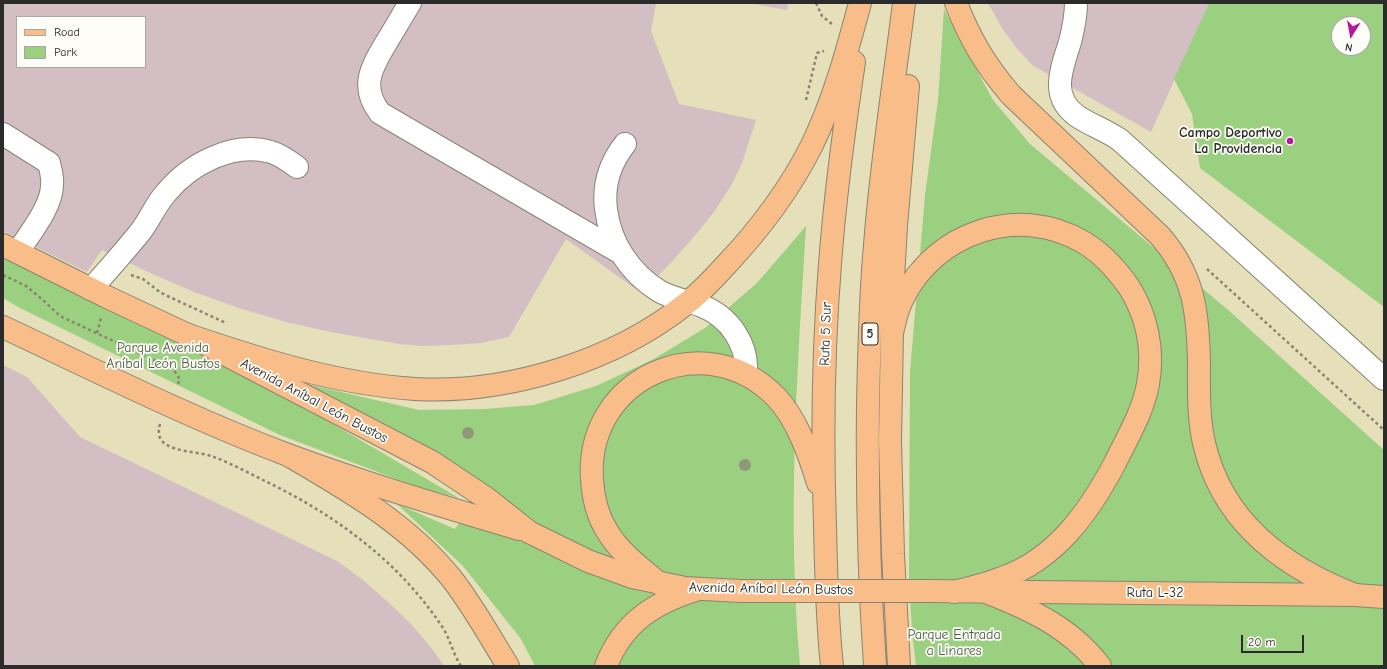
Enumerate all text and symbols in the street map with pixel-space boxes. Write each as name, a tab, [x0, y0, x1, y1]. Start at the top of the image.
legend	[16, 16, 146, 68]
north arrow	[1331, 16, 1371, 56]
text: Road	[54, 25, 80, 39]
text: N	[1344, 40, 1354, 54]
text: Park	[54, 45, 77, 59]
place label: Campo Deportivo La Providencia	[1179, 125, 1282, 158]
marker: Campo Deportivo La Providencia	[1285, 136, 1295, 146]
street label: Ruta 5 Sur	[816, 302, 836, 366]
road number: 5	[862, 323, 878, 345]
park label: Parque Avenida Aníbal León Bustos	[106, 340, 220, 372]
street label: Avenida Aníbal León Bustos	[237, 355, 391, 447]
street label: Avenida Aníbal León Bustos	[689, 579, 853, 599]
street label: Ruta L-32	[1127, 585, 1183, 601]
park label: Parque Entrada a Linares	[907, 627, 1001, 660]
scale bar	[1243, 627, 1306, 653]
text: 20 m	[1248, 635, 1276, 649]

